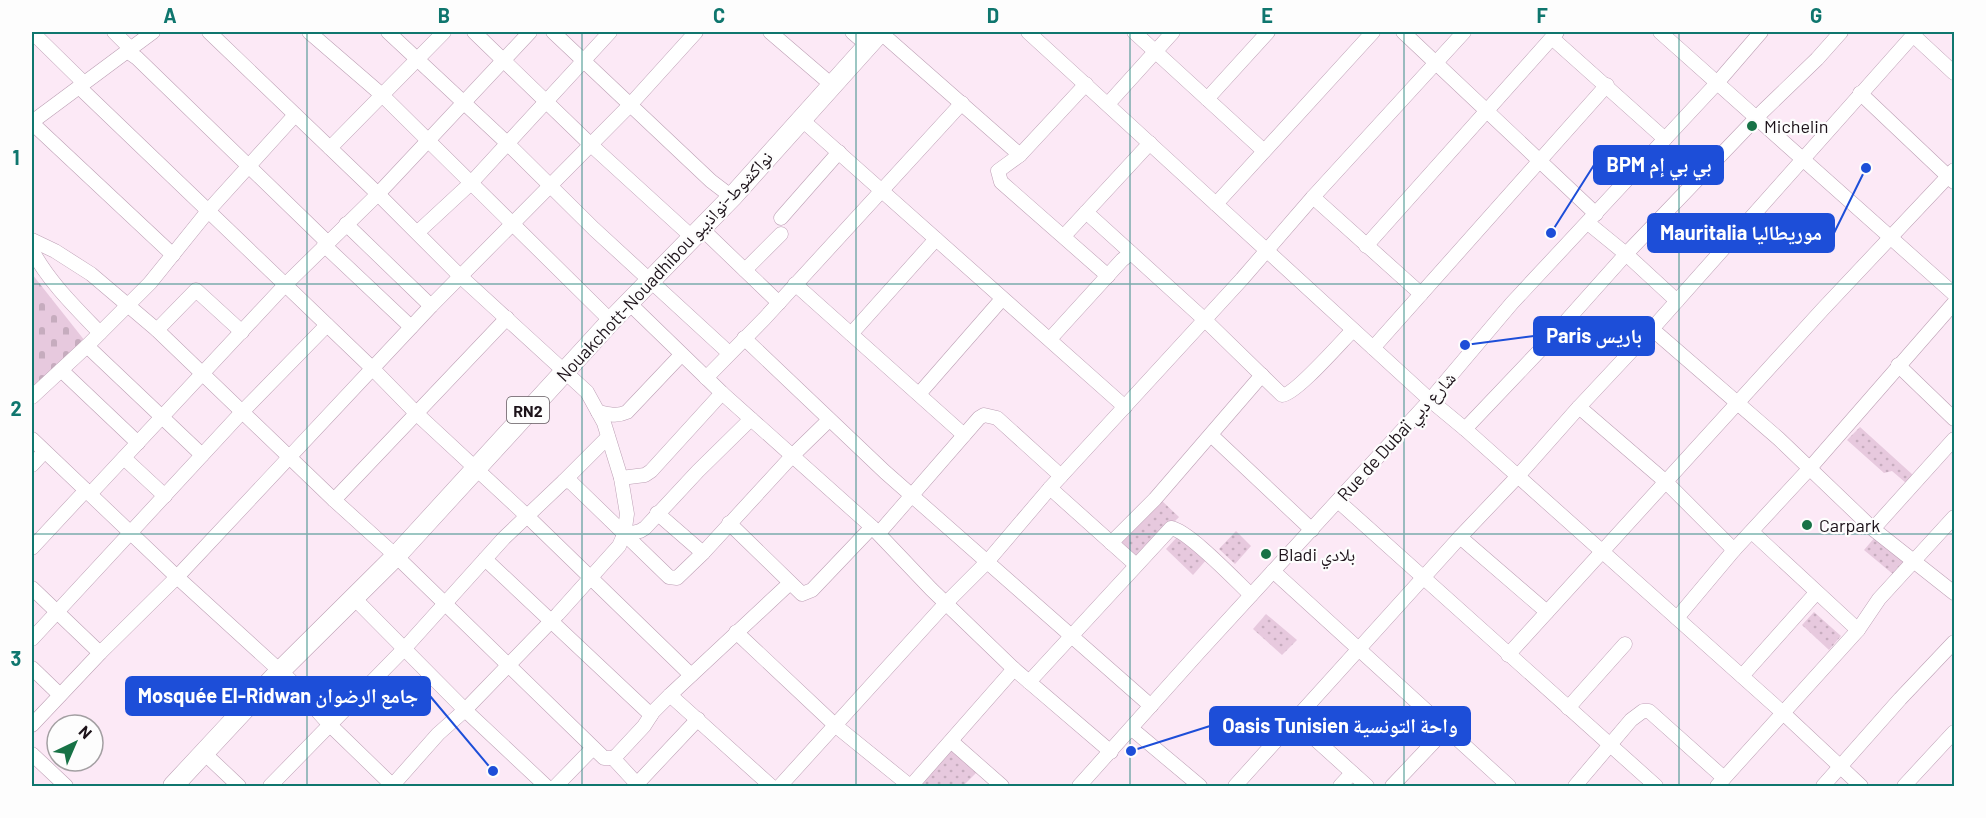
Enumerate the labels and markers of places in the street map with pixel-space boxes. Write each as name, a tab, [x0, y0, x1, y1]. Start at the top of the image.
place label: Michelin	[1764, 115, 1828, 137]
marker: Michelin	[1745, 119, 1759, 133]
callout: BPM بي بي إم	[1594, 146, 1723, 184]
callout: Mauritalia موريطاليا	[1648, 214, 1834, 252]
callout: Paris باريس	[1534, 317, 1654, 355]
place label: Carpark	[1819, 514, 1880, 536]
marker: Carpark	[1800, 518, 1814, 532]
place label: Bladi بلادي	[1278, 543, 1355, 570]
marker: Bladi بلادي	[1259, 547, 1273, 561]
callout: Mosquée El-Ridwan جامع الرضوان	[126, 677, 430, 715]
callout: Oasis Tunisien واحة التونسية	[1210, 707, 1470, 745]

